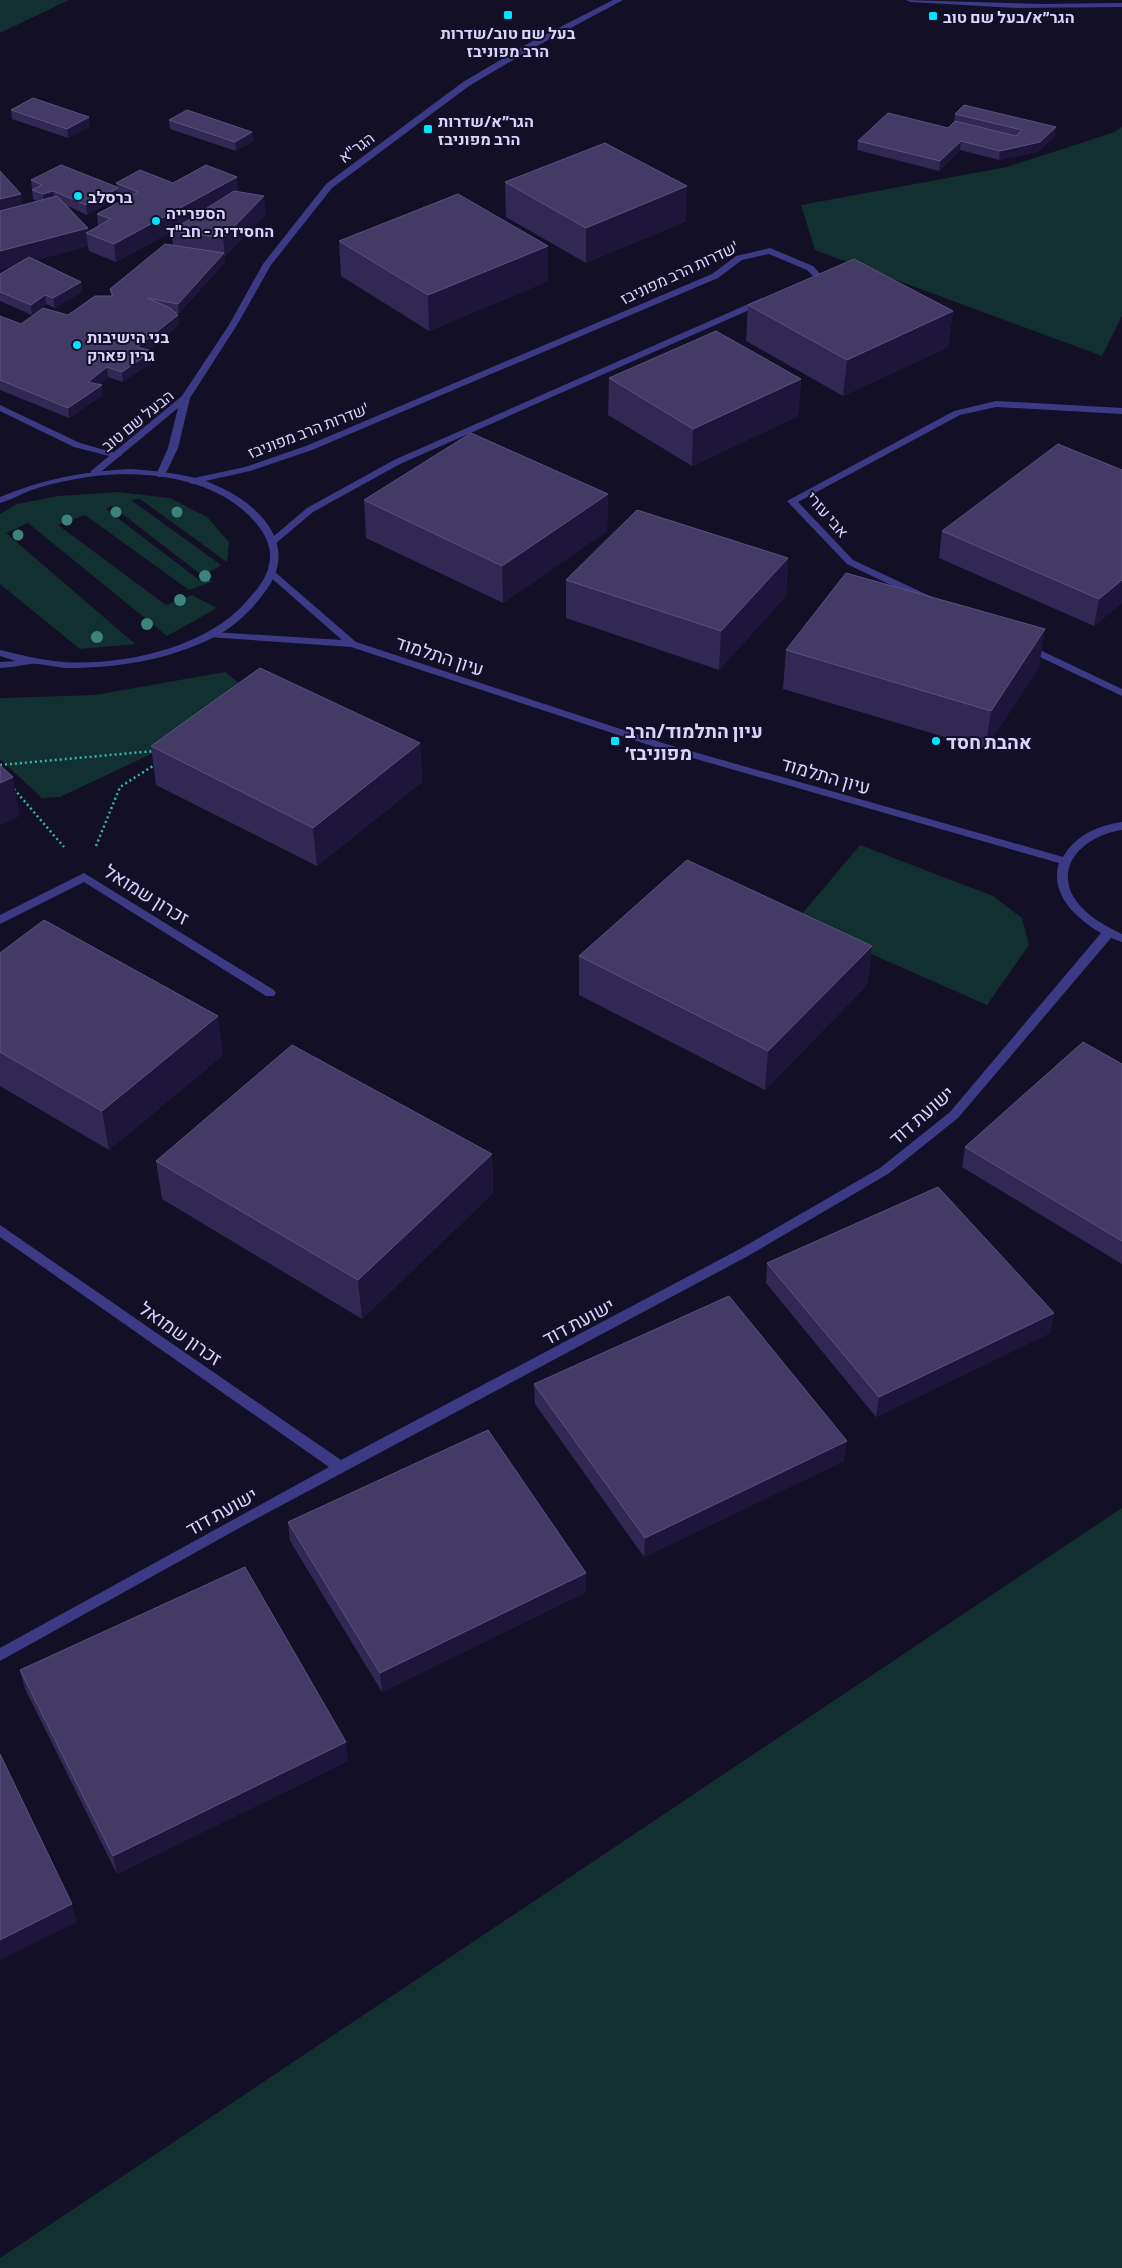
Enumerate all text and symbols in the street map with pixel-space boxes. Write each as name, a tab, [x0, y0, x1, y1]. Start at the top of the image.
place label: הגר״א/בעל שם טוב	[943, 7, 1075, 26]
marker: בעל שם טוב/שדרות הרב מפוניבז	[502, 9, 514, 21]
marker: הגר״א/בעל שם טוב	[927, 10, 939, 22]
place label: בעל שם טוב/שדרות הרב מפוניבז	[441, 23, 576, 60]
place label: הגר״א/שדרות הרב מפוניבז	[438, 111, 534, 148]
marker: הגר״א/שדרות הרב מפוניבז	[422, 123, 434, 135]
street label: הגר"א	[334, 127, 378, 167]
place label: ברסלב	[88, 187, 133, 206]
marker: ברסלב	[72, 190, 84, 202]
place label: הספרייה החסידית - חב"ד	[166, 203, 274, 240]
marker: הספרייה החסידית - חב"ד	[150, 215, 162, 227]
street label: שדרות הרב מפוניבז'	[617, 236, 741, 308]
place label: בני הישיבות גרין פארק	[87, 327, 169, 364]
marker: בני הישיבות גרין פארק	[71, 339, 83, 351]
street label: הבעל שם טוב	[97, 385, 177, 455]
street label: שדרות הרב מפוניבז'	[245, 398, 371, 462]
street label: אבי עזרי	[803, 487, 853, 541]
street label: עיון התלמוד	[393, 630, 487, 680]
place label: עיון התלמוד/הרב מפוניבז׳	[625, 719, 763, 764]
place label: אהבת חסד	[946, 730, 1032, 753]
marker: עיון התלמוד/הרב מפוניבז׳	[609, 735, 621, 747]
marker: אהבת חסד	[930, 735, 942, 747]
street label: עיון התלמוד	[779, 751, 873, 799]
street label: זכרון שמואל	[100, 859, 194, 929]
street label: ישועת דוד	[884, 1081, 958, 1149]
street label: ישועת דוד	[538, 1292, 618, 1350]
street label: זכרון שמואל	[135, 1296, 227, 1370]
street label: ישועת דוד	[181, 1482, 261, 1540]

